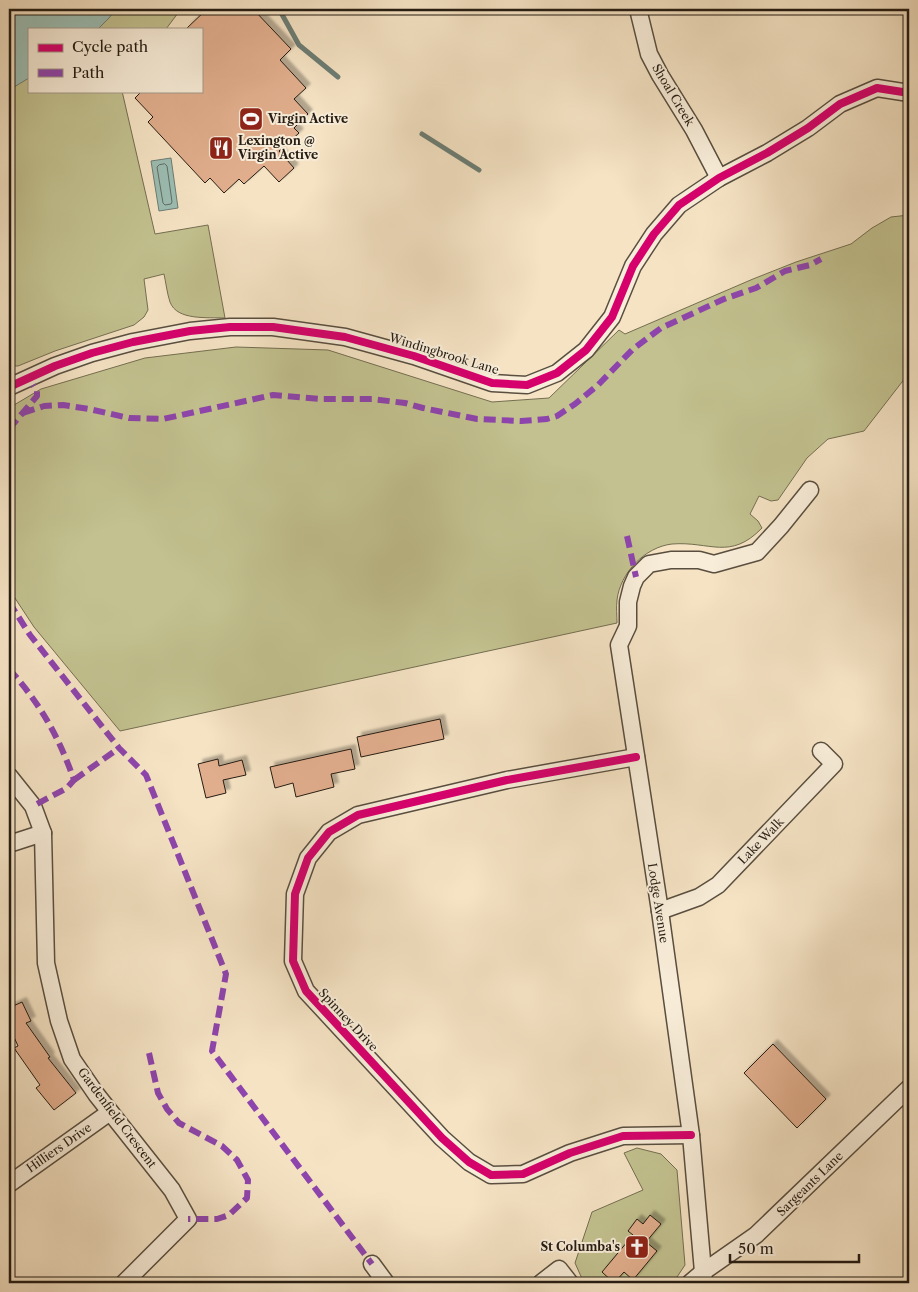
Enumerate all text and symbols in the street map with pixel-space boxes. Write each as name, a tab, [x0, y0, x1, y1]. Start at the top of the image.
legend	[28, 28, 202, 92]
text: Cycle path	[72, 37, 149, 56]
street label: Shoal Creek	[649, 61, 698, 129]
text: Path	[72, 63, 105, 82]
sports icon: Virgin Active	[238, 106, 264, 132]
place label: Virgin Active	[267, 111, 348, 126]
place label: Lexington @ Virgin Active	[237, 133, 318, 162]
restaurant icon: Lexington @ Virgin Active	[208, 135, 234, 161]
street label: Windingbrook Lane	[386, 329, 501, 377]
street label: Lake Walk	[735, 813, 787, 867]
street label: Lodge Avenue	[645, 862, 672, 944]
street label: Spinney Drive	[315, 985, 381, 1054]
street label: Gardenfield Crescent	[75, 1065, 160, 1171]
street label: Hilliers Drive	[23, 1119, 94, 1176]
street label: Sargeants Lane	[773, 1148, 846, 1219]
scale bar	[730, 1232, 859, 1264]
church icon: St Columba's	[624, 1234, 650, 1260]
place label: St Columba's	[540, 1239, 620, 1254]
text: 50 m	[738, 1239, 774, 1258]

